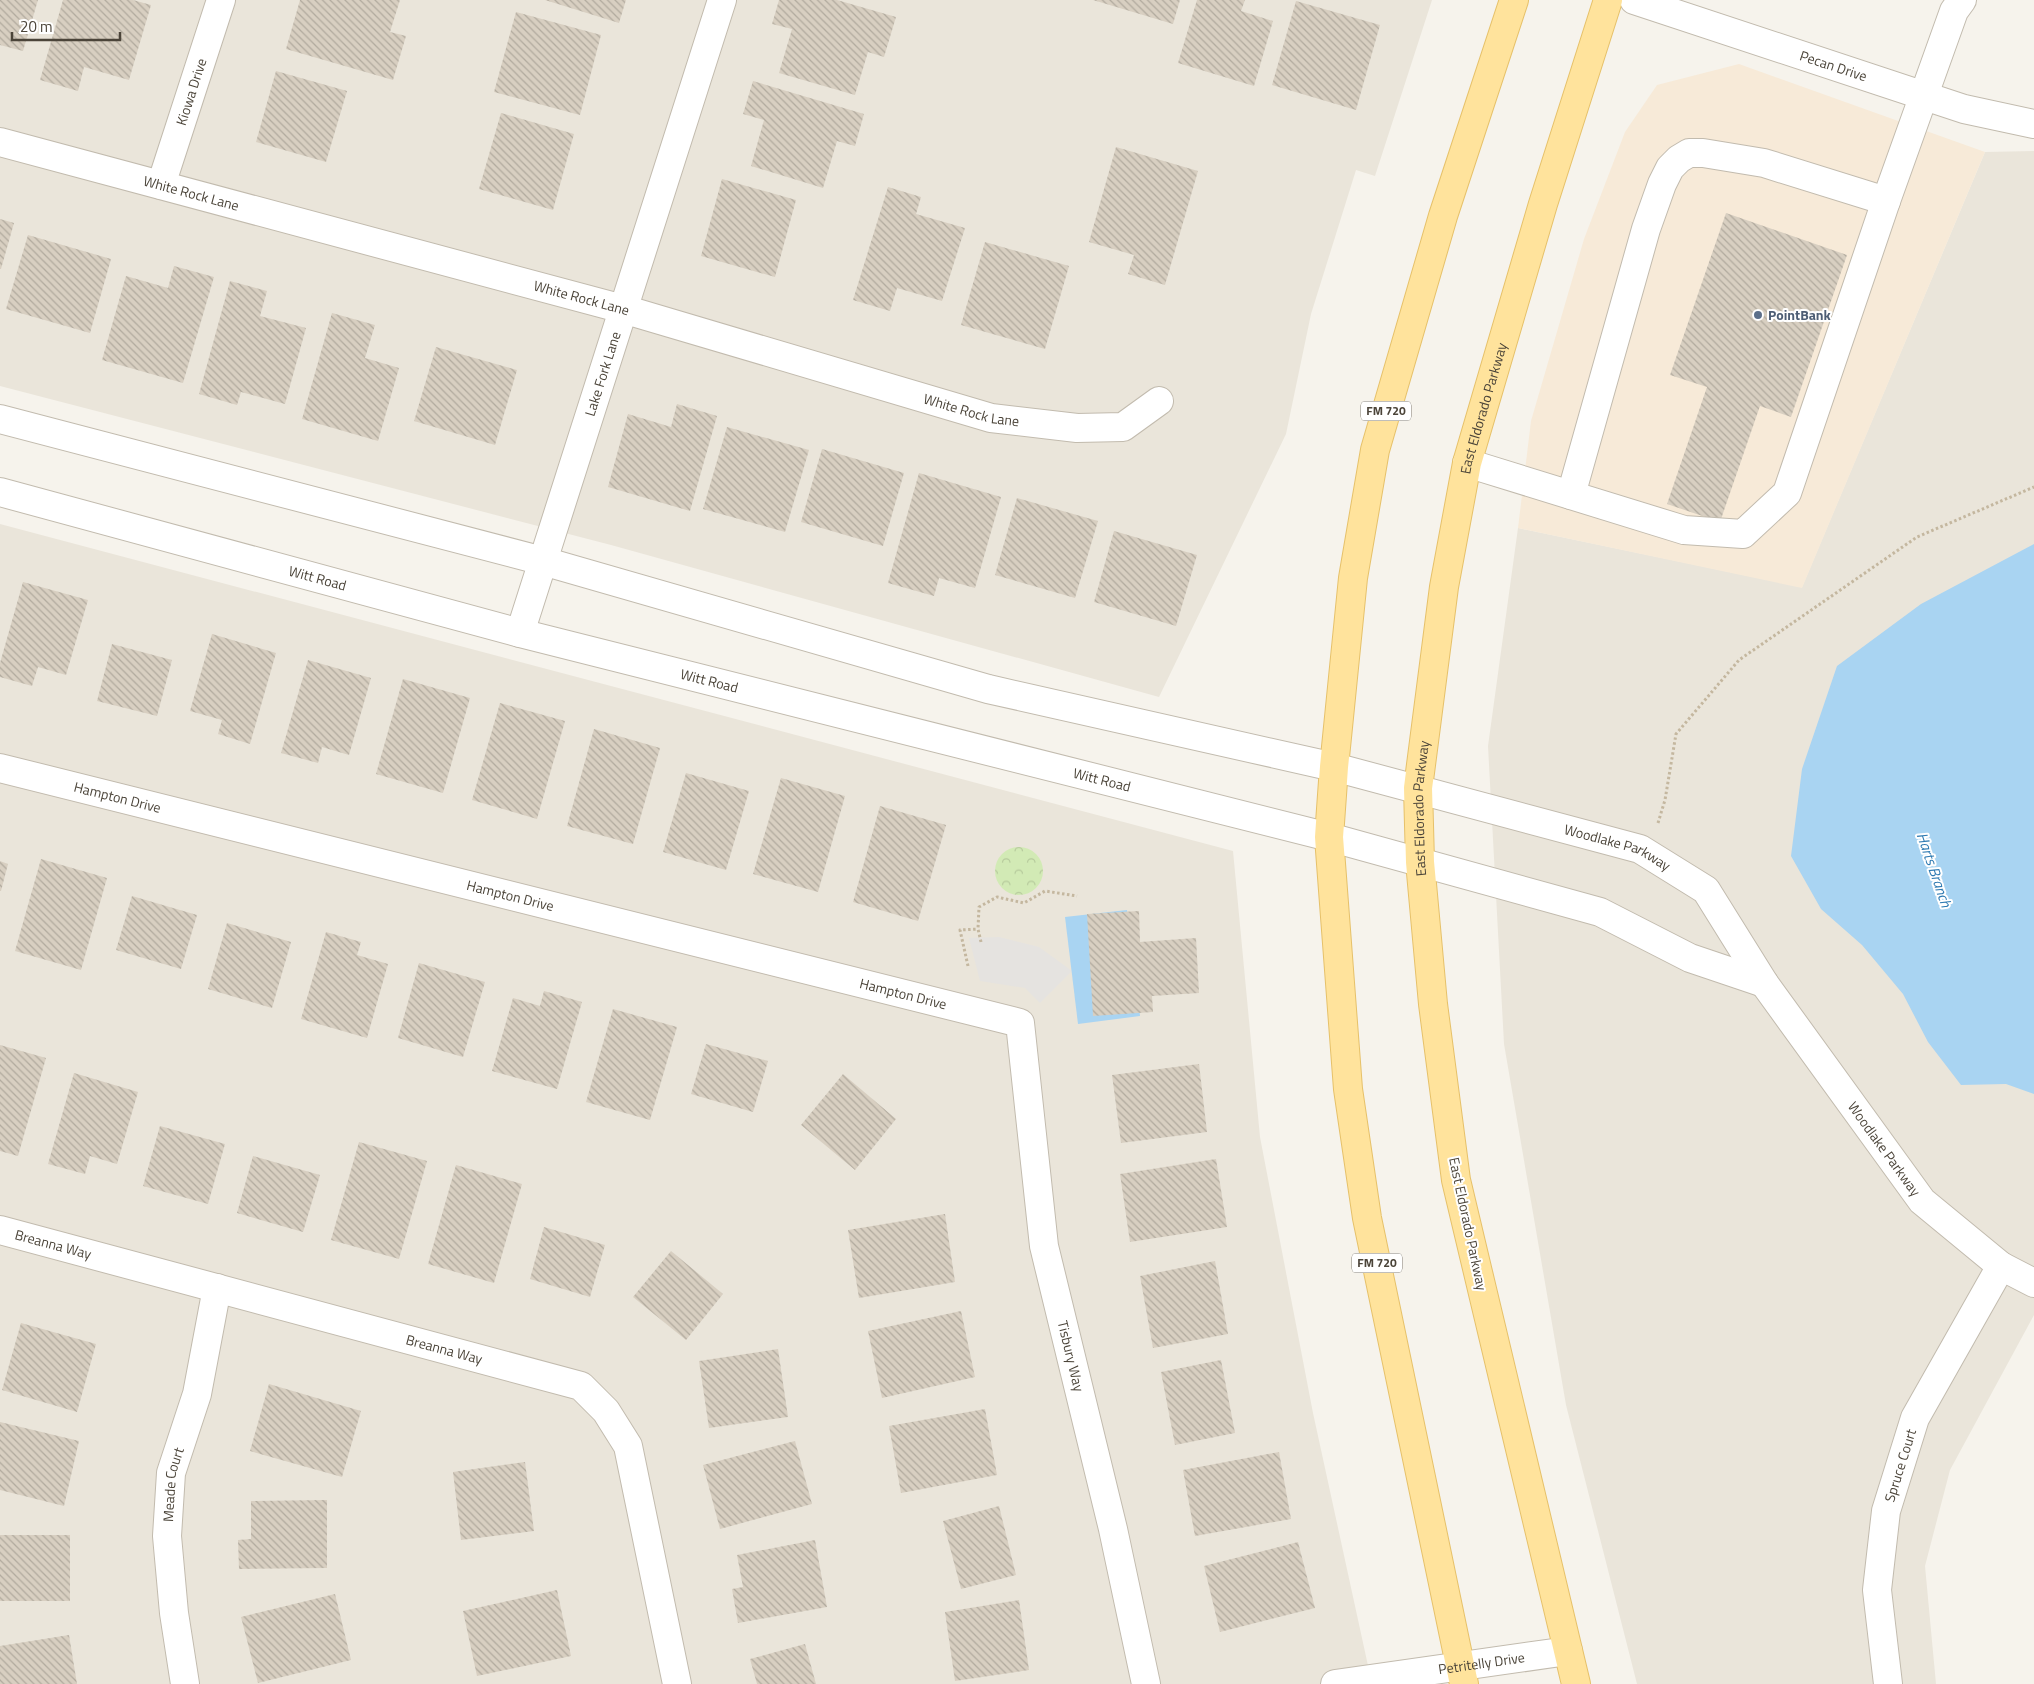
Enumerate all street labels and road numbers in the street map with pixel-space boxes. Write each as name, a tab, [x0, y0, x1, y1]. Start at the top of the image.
street label: Pecan Drive	[1797, 44, 1870, 86]
street label: Kiowa Drive	[170, 55, 212, 128]
street label: White Rock Lane	[141, 170, 242, 216]
street label: White Rock Lane	[531, 275, 632, 320]
street label: Lake Fork Lane	[579, 329, 626, 419]
street label: East Eldorado Parkway	[1454, 340, 1512, 476]
street label: White Rock Lane	[921, 388, 1020, 431]
road number: FM 720	[1361, 402, 1411, 421]
street label: Witt Road	[287, 560, 349, 595]
street label: Witt Road	[678, 663, 740, 698]
street label: East Eldorado Parkway	[1407, 739, 1434, 877]
street label: Witt Road	[1071, 762, 1133, 797]
street label: Hampton Drive	[72, 776, 163, 818]
street label: Woodlake Parkway	[1562, 818, 1675, 876]
street label: Hampton Drive	[465, 874, 556, 916]
street label: Hampton Drive	[858, 972, 949, 1014]
street label: Woodlake Parkway	[1843, 1097, 1926, 1201]
street label: East Eldorado Parkway	[1444, 1155, 1493, 1293]
street label: Breanna Way	[13, 1223, 94, 1264]
road number: FM 720	[1352, 1254, 1402, 1272]
street label: Tisbury Way	[1053, 1318, 1090, 1394]
street label: Breanna Way	[404, 1328, 485, 1369]
street label: Spruce Court	[1878, 1426, 1921, 1504]
street label: Meade Court	[157, 1444, 189, 1523]
street label: Petritelly Drive	[1437, 1646, 1526, 1679]

